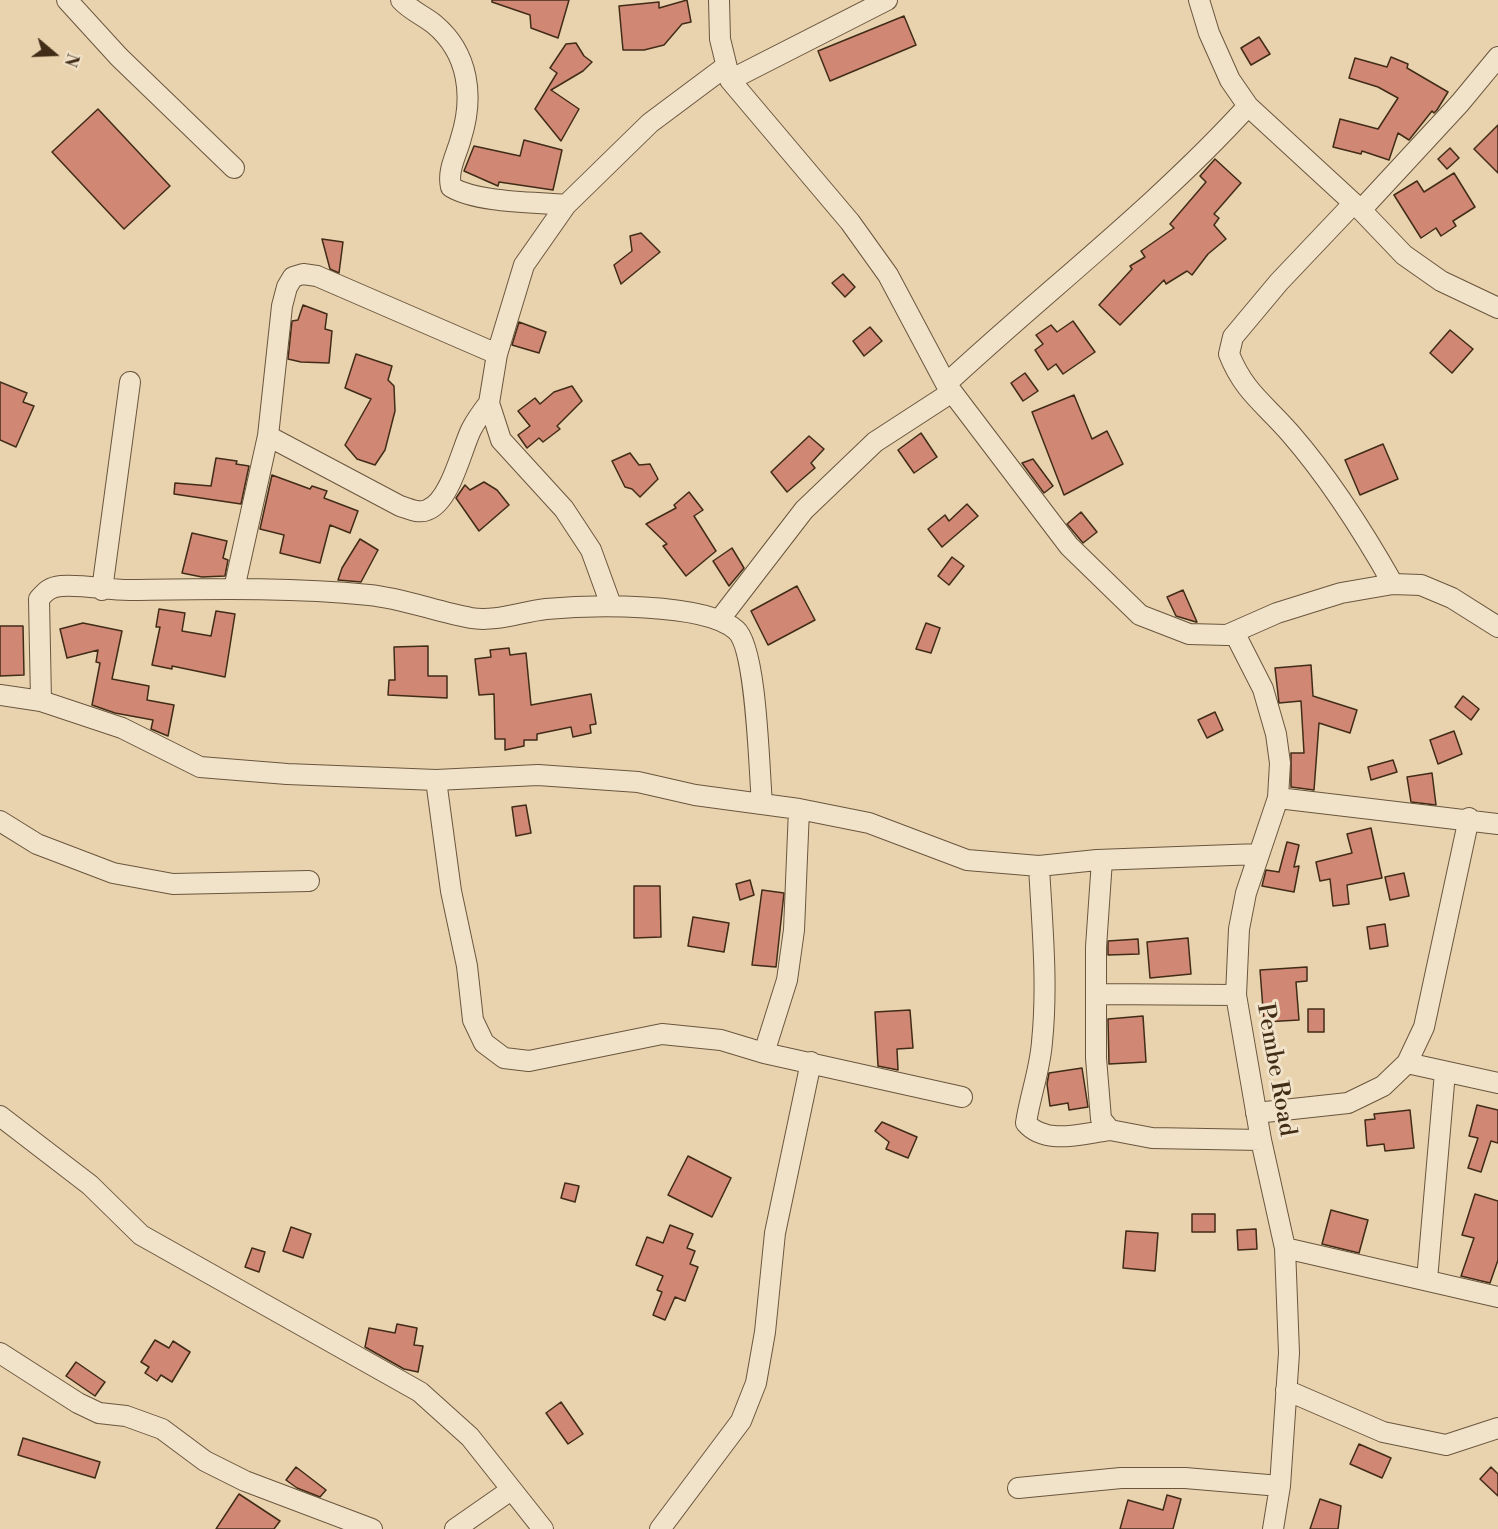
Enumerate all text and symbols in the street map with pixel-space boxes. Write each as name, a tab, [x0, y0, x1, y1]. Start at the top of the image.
north arrow	[24, 24, 84, 84]
text: N	[60, 51, 83, 69]
street label: Pembe Road	[1249, 1001, 1301, 1139]

